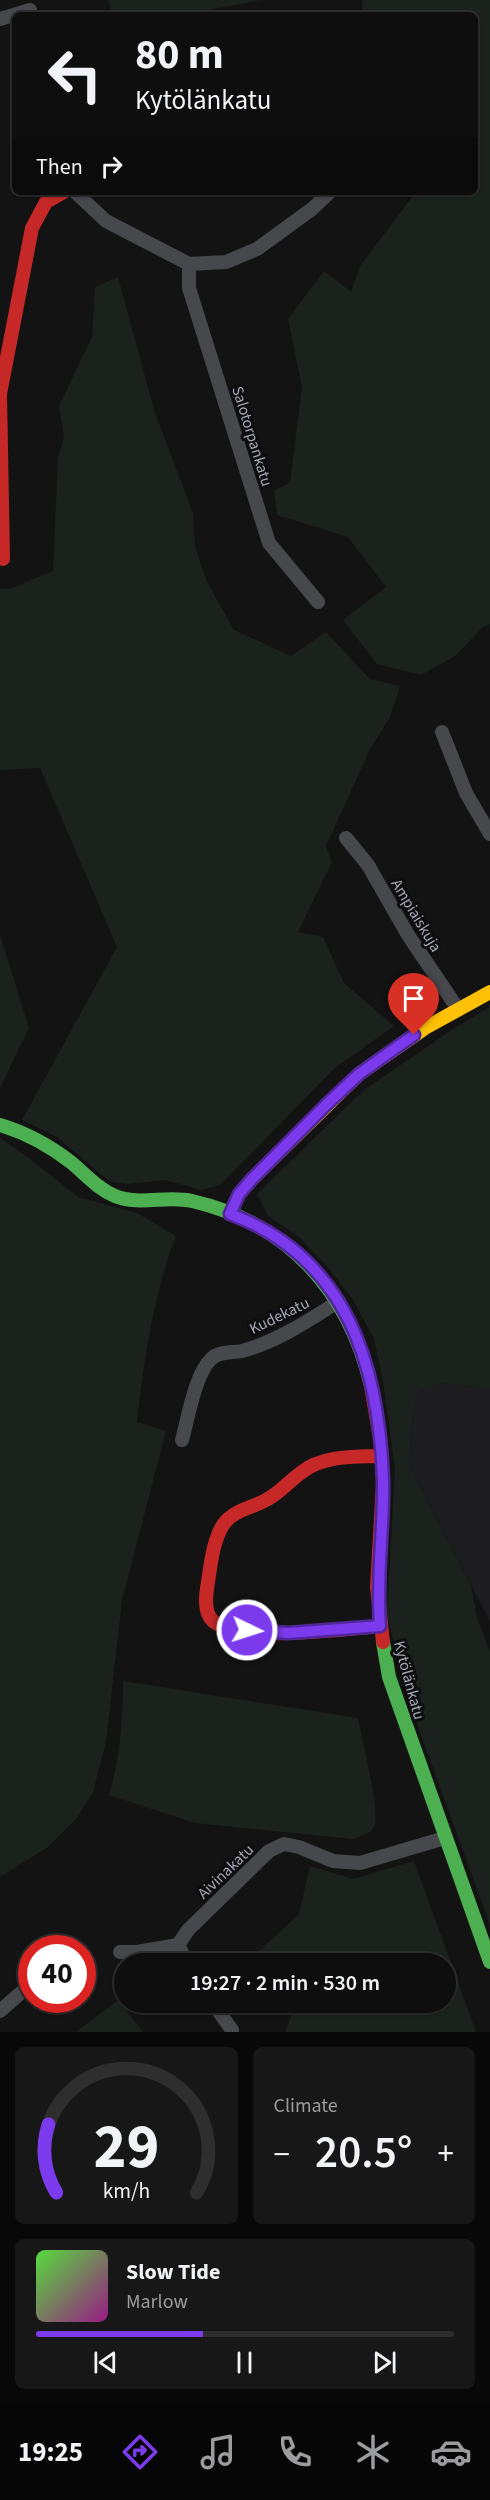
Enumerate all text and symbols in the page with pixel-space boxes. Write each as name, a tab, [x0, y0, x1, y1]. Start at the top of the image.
text: 80 m	[135, 25, 224, 85]
icon: left	[36, 36, 114, 114]
text: Kytölänkatu	[135, 81, 272, 120]
icon: right	[95, 150, 128, 183]
text: Then	[36, 151, 83, 183]
street label: Salotorpankatu	[226, 383, 278, 489]
street label: Ampiaiskuja	[386, 875, 447, 956]
pin	[388, 973, 439, 1035]
icon: arrive	[397, 982, 430, 1015]
street label: Kudekatu	[246, 1292, 313, 1340]
position arrow	[215, 1598, 279, 1662]
street label: Kytölänkatu	[388, 1638, 430, 1722]
street label: Aivinakatu	[193, 1839, 259, 1904]
speed limit sign: 40	[18, 1935, 96, 2013]
text: 19:27 · 2 min · 530 m	[190, 1967, 380, 1999]
text: Climate	[274, 2092, 338, 2120]
text: 29	[93, 2103, 159, 2192]
text: 20.5°	[315, 2121, 412, 2185]
text: −	[274, 2131, 290, 2178]
text: +	[438, 2131, 454, 2178]
text: km/h	[102, 2176, 150, 2207]
text: Slow Tide	[126, 2256, 220, 2288]
text: Marlow	[126, 2288, 188, 2316]
icon: previous	[89, 2346, 122, 2379]
icon: pause	[228, 2346, 261, 2379]
icon: next	[368, 2346, 401, 2379]
icon: directions	[119, 2431, 161, 2473]
icon: music	[197, 2431, 239, 2473]
icon: phone	[274, 2431, 316, 2473]
icon: climate	[352, 2431, 394, 2473]
icon: car	[430, 2431, 472, 2473]
text: 19:25	[18, 2433, 83, 2472]

